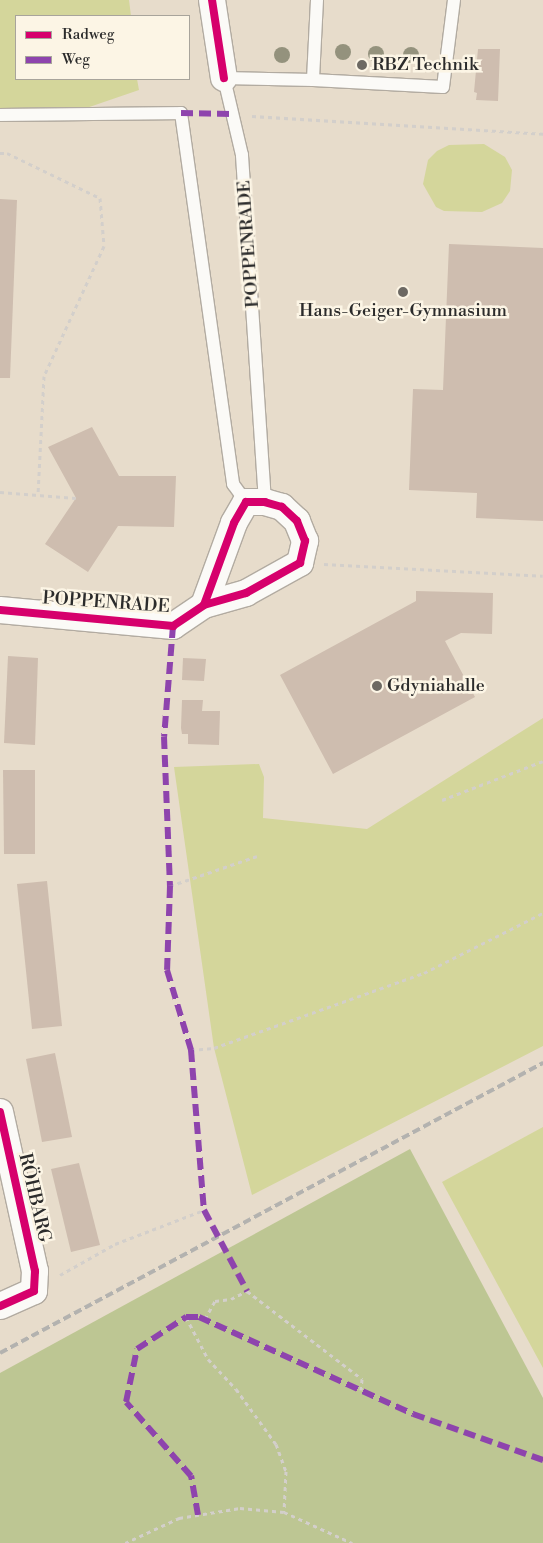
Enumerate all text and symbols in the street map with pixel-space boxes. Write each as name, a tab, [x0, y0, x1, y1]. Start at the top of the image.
legend	[15, 15, 190, 80]
text: Radweg	[62, 25, 115, 44]
text: Weg	[62, 50, 90, 69]
place label: RBZ Technik	[372, 54, 478, 76]
marker: RBZ Technik	[356, 59, 368, 71]
street label: POPPENRADE	[234, 180, 264, 308]
marker: Hans-Geiger-Gymnasium	[397, 286, 409, 298]
place label: Hans-Geiger-Gymnasium	[299, 300, 507, 322]
street label: POPPENRADE	[42, 588, 170, 618]
place label: Gdyniahalle	[387, 675, 485, 697]
marker: Gdyniahalle	[371, 680, 383, 692]
street label: RÖHBARG	[13, 1151, 55, 1245]

